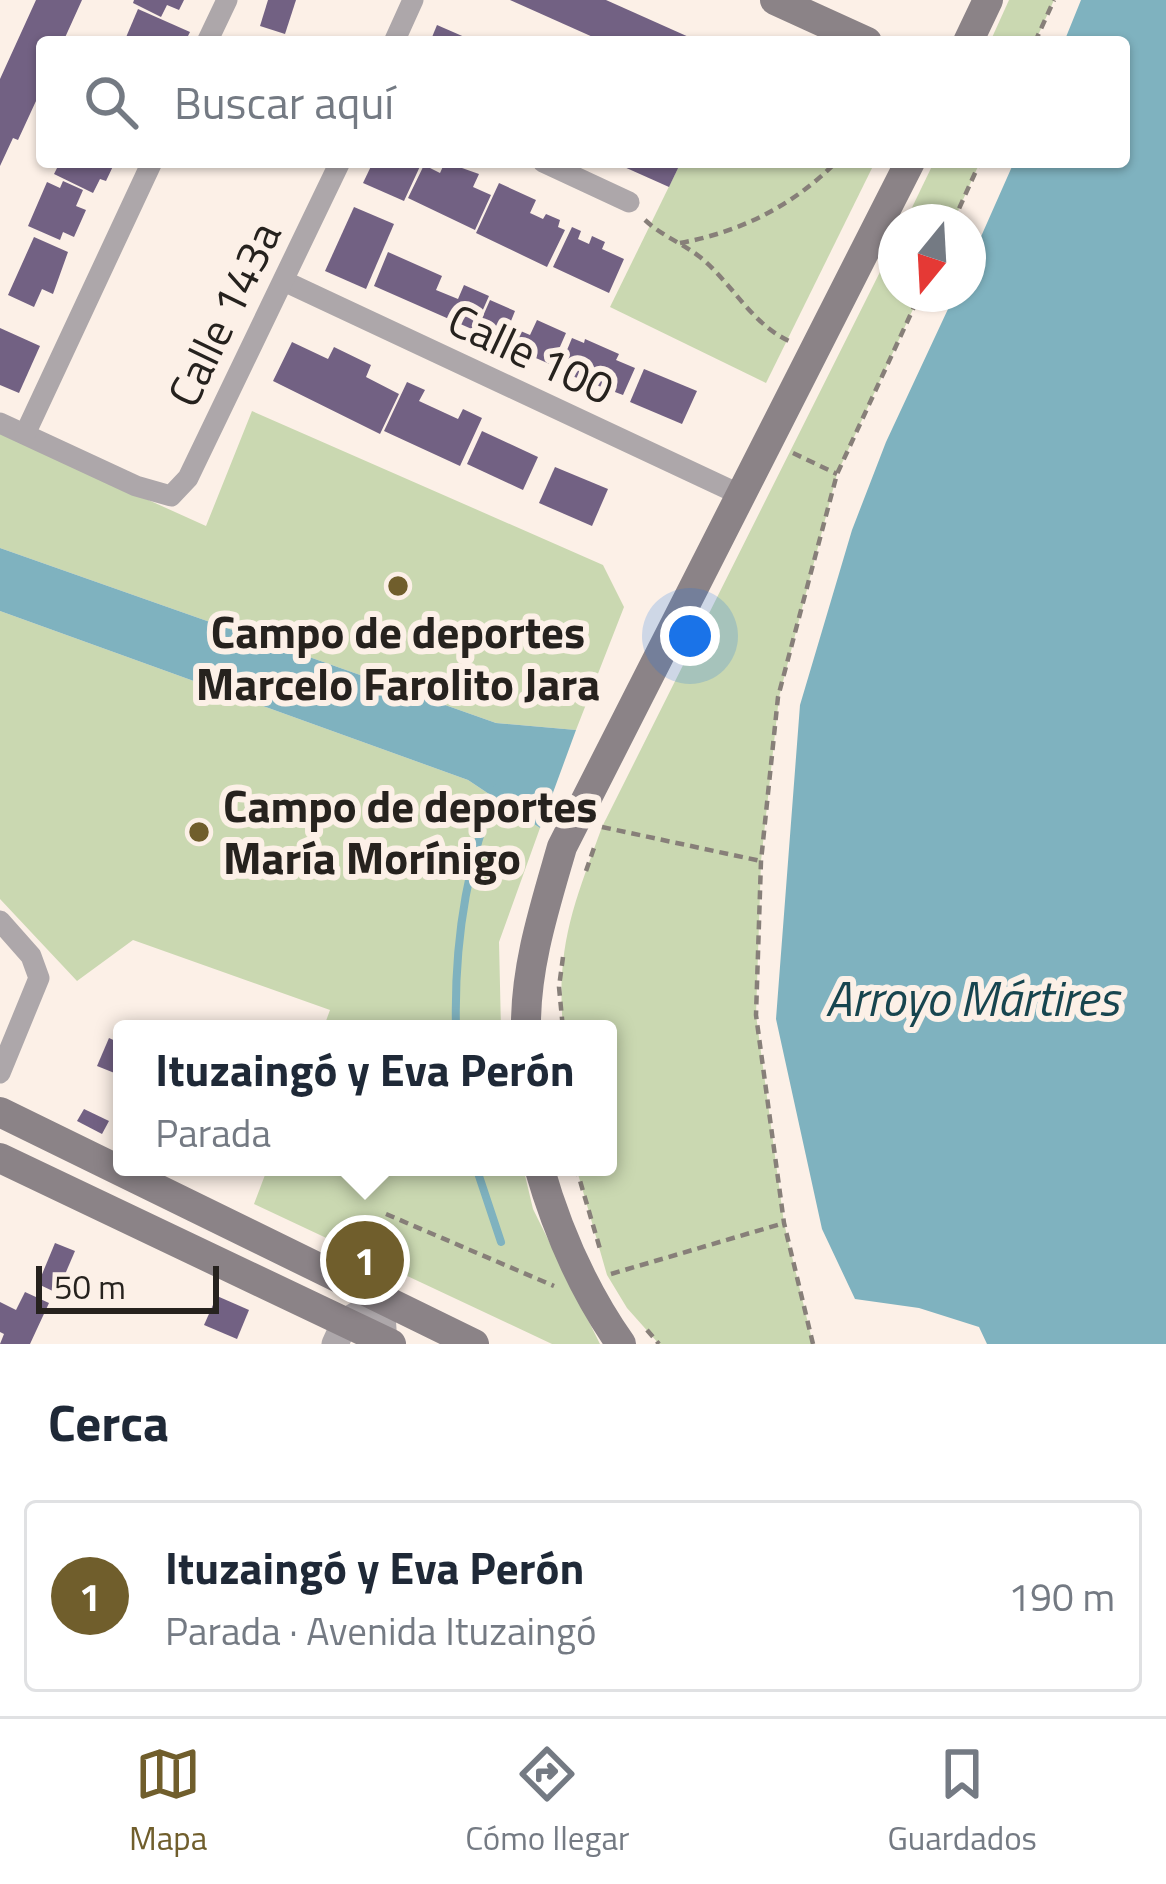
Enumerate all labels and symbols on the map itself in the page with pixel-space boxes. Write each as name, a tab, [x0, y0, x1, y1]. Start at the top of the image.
north arrow	[878, 204, 986, 312]
street label: Calle 143a	[149, 209, 297, 418]
street label: Calle 100	[437, 285, 626, 421]
marker: Campo de deportes Marcelo Farolito Jara	[385, 573, 411, 599]
place label: Campo de deportes Marcelo Farolito Jara	[196, 597, 600, 717]
your location	[660, 606, 720, 666]
place label: Campo de deportes María Morínigo	[223, 771, 597, 891]
marker: Campo de deportes María Morínigo	[186, 819, 212, 845]
water label: Arroyo Mártires	[825, 962, 1122, 1035]
pin: 1	[326, 1215, 404, 1305]
scale bar	[36, 1260, 219, 1313]

